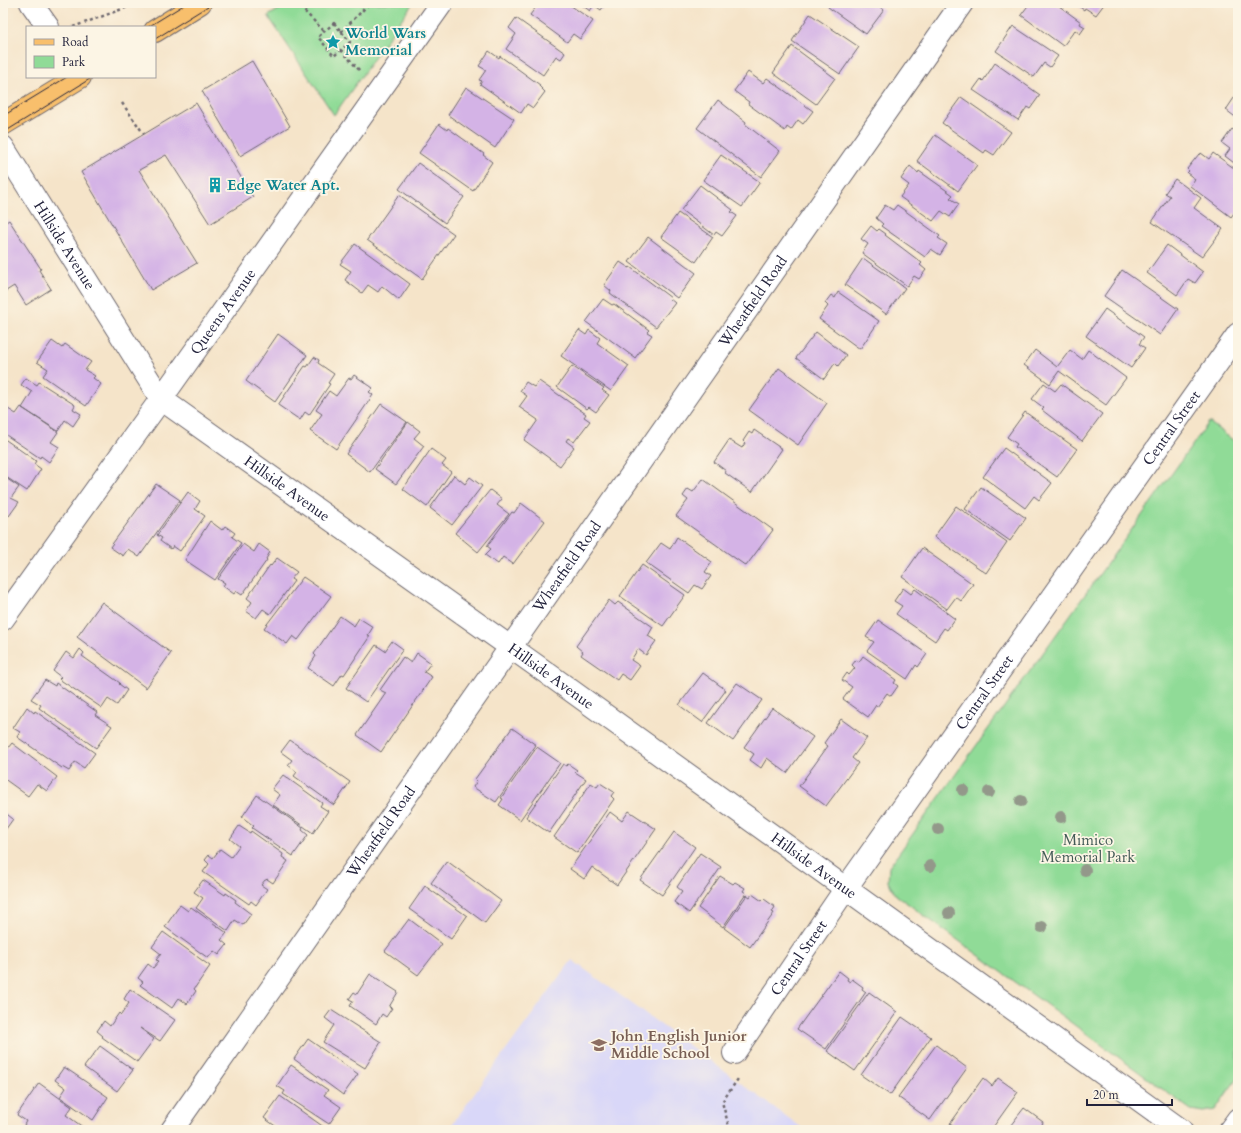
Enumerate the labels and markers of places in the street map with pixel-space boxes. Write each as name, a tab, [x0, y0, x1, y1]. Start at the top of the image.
place label: World Wars Memorial	[344, 23, 426, 60]
place icon: World Wars Memorial	[324, 33, 342, 51]
place label: Edge Water Apt.	[227, 175, 340, 195]
building icon: Edge Water Apt.	[206, 176, 224, 194]
place label: John English Junior Middle School	[609, 1026, 747, 1063]
school or university icon: John English Junior Middle School	[590, 1036, 608, 1054]

